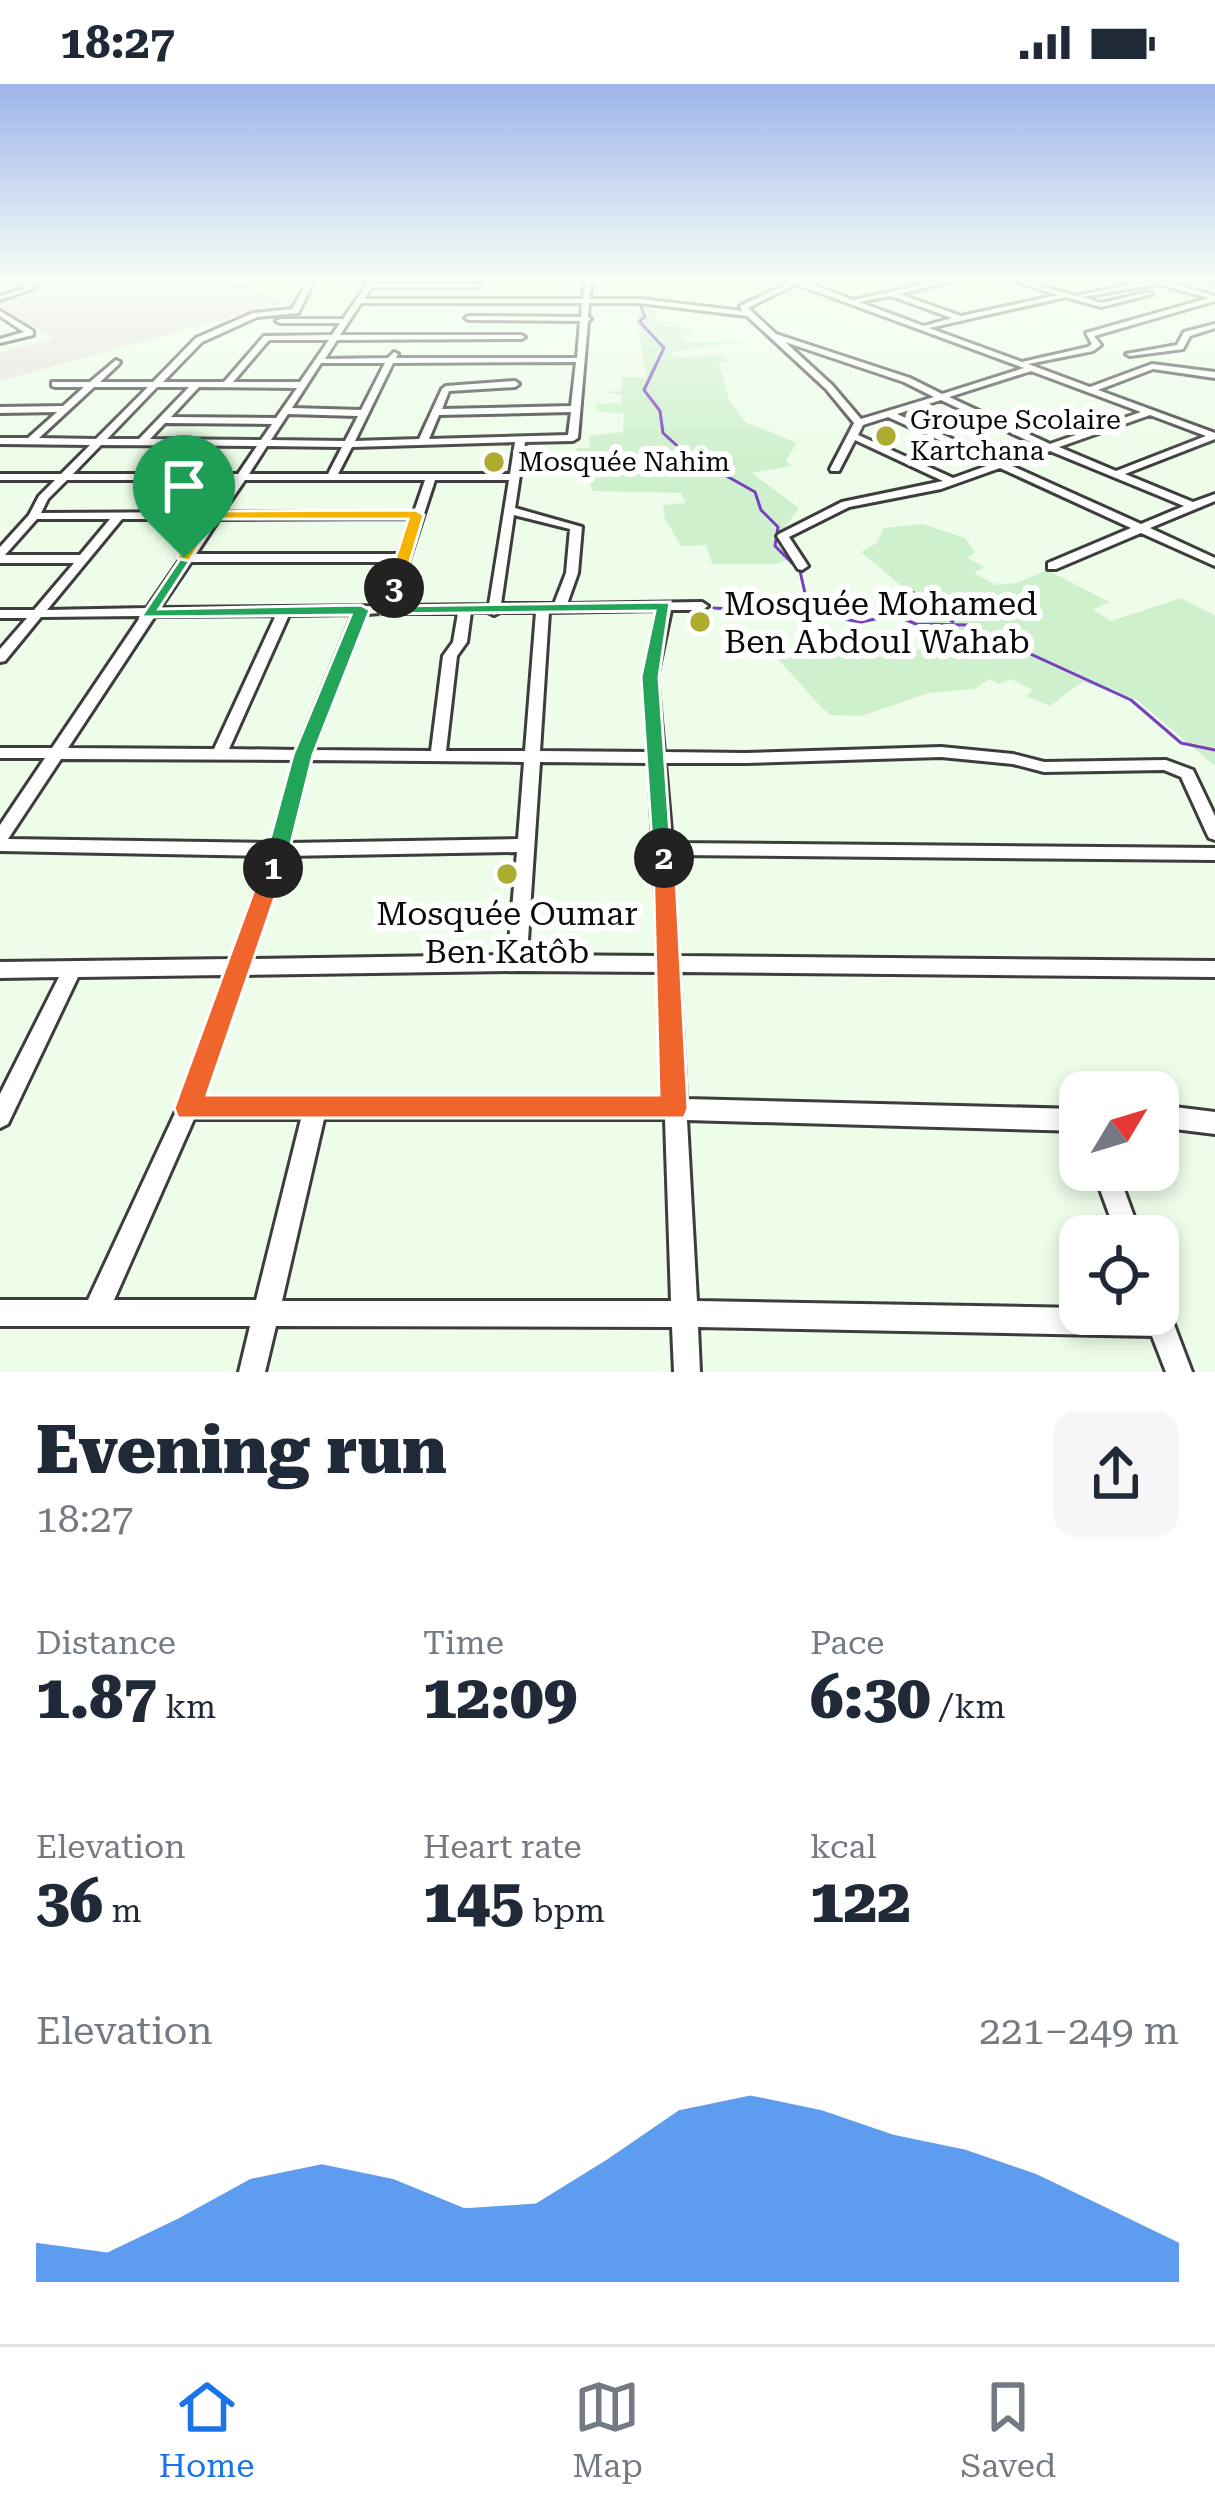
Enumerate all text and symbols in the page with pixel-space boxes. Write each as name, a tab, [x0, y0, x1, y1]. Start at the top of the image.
text: 18:27	[60, 16, 175, 69]
place label: Groupe Scolaire Kartchana	[910, 404, 1121, 467]
marker: Groupe Scolaire Kartchana	[873, 423, 899, 449]
pin	[133, 435, 235, 558]
place label: Mosquée Nahim	[518, 446, 730, 478]
marker: Mosquée Nahim	[481, 449, 507, 475]
icon: arrive	[151, 453, 217, 519]
pin: 3	[364, 558, 424, 618]
text: 3	[385, 568, 403, 607]
place label: Mosquée Mohamed Ben Abdoul Wahab	[724, 584, 1037, 661]
marker: Mosquée Mohamed Ben Abdoul Wahab	[687, 609, 713, 635]
pin: 2	[634, 828, 694, 888]
pin: 1	[243, 838, 303, 898]
text: 2	[655, 838, 673, 877]
text: 1	[264, 848, 282, 887]
marker: Mosquée Oumar Ben Katôb	[494, 861, 520, 887]
place label: Mosquée Oumar Ben Katôb	[376, 894, 638, 971]
north arrow	[1059, 1071, 1179, 1191]
map controls	[1059, 1071, 1179, 1335]
button: locate	[1059, 1215, 1179, 1335]
button: share	[1053, 1411, 1179, 1537]
text: Evening run	[36, 1412, 447, 1489]
text: 18:27	[36, 1496, 133, 1542]
text: Distance	[36, 1623, 176, 1662]
text: Time	[423, 1623, 504, 1662]
text: Pace	[810, 1623, 884, 1662]
text: 1.87	[36, 1662, 157, 1733]
text: 12:09	[423, 1662, 577, 1733]
text: 6:30	[810, 1662, 931, 1733]
text: km	[157, 1687, 216, 1726]
text: /km	[931, 1687, 1006, 1726]
text: Elevation	[36, 1827, 186, 1866]
text: Heart rate	[423, 1827, 582, 1866]
text: kcal	[810, 1827, 876, 1866]
text: 36	[36, 1866, 103, 1937]
text: 145	[423, 1866, 524, 1937]
text: 122	[810, 1866, 911, 1937]
text: m	[103, 1891, 142, 1930]
text: bpm	[524, 1891, 605, 1930]
text: Elevation	[36, 2008, 213, 2054]
text: 221–249 m	[979, 2008, 1179, 2054]
tab: Home	[159, 2374, 254, 2485]
tab: Map	[572, 2374, 643, 2485]
tab: Saved	[960, 2374, 1056, 2485]

